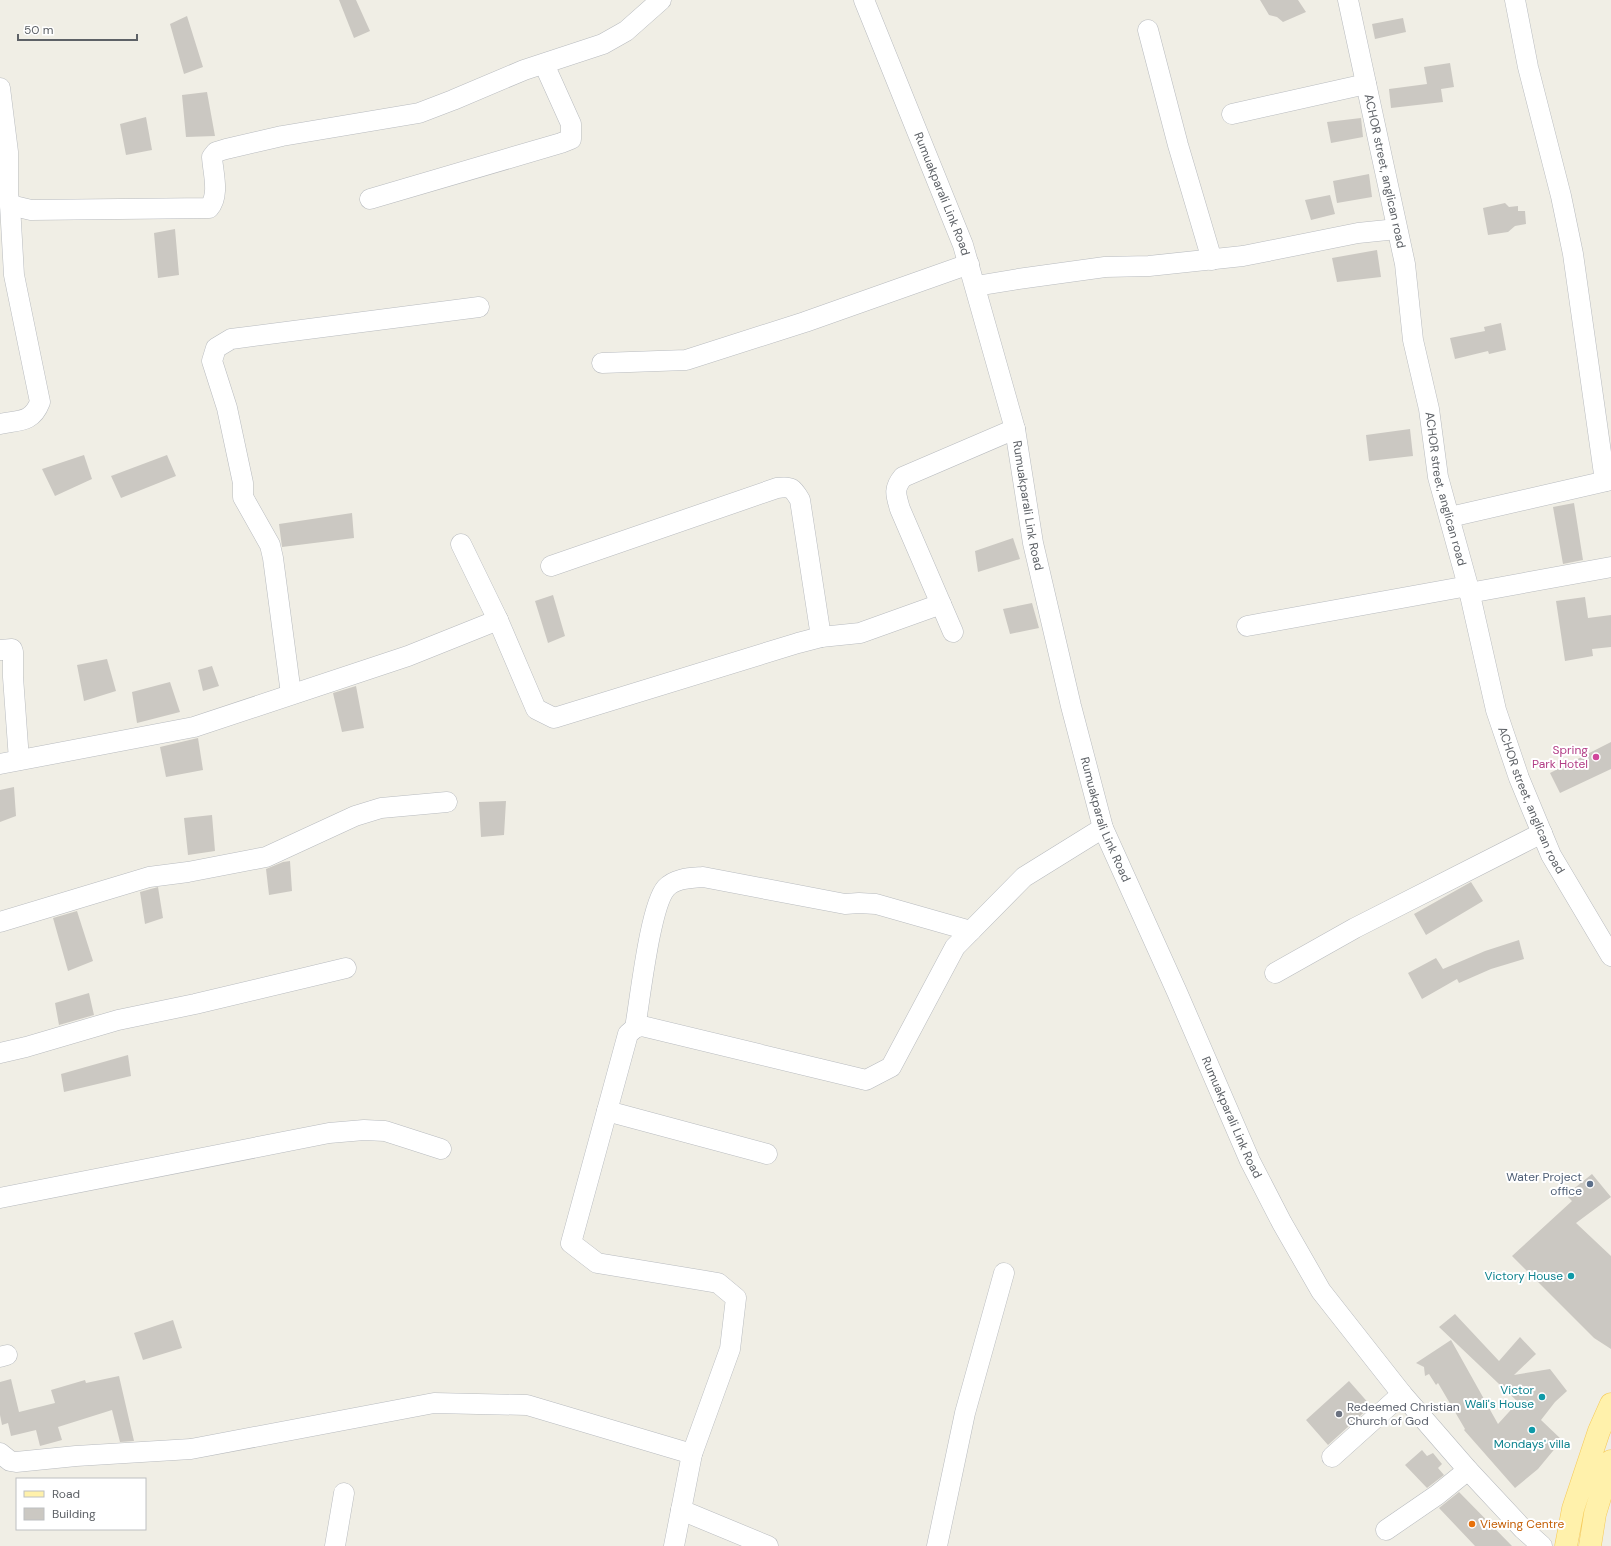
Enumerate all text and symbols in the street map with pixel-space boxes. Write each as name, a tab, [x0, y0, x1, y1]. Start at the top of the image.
scale bar	[18, 16, 137, 42]
text: 50 m	[24, 22, 53, 38]
street label: ACHOR street, anglican road	[1361, 92, 1409, 250]
street label: Rumuakparali Link Road	[910, 130, 974, 257]
street label: ACHOR street, anglican road	[1421, 411, 1470, 568]
street label: Rumuakparali Link Road	[1009, 439, 1047, 572]
street label: ACHOR street, anglican road	[1494, 725, 1568, 877]
place label: Spring Park Hotel	[1532, 742, 1588, 772]
marker: Spring Park Hotel	[1591, 752, 1601, 762]
street label: Rumuakparali Link Road	[1077, 755, 1134, 884]
street label: Rumuakparali Link Road	[1198, 1054, 1266, 1181]
place label: Water Project office	[1506, 1169, 1582, 1199]
marker: Water Project office	[1585, 1179, 1595, 1189]
place label: Victory House	[1484, 1268, 1563, 1284]
marker: Victory House	[1566, 1271, 1576, 1281]
place label: Victor Wali's House	[1465, 1382, 1535, 1412]
marker: Victor Wali's House	[1537, 1392, 1547, 1402]
place label: Redeemed Christian Church of God	[1347, 1399, 1460, 1429]
marker: Redeemed Christian Church of God	[1334, 1409, 1344, 1419]
marker: Mondays' villa	[1527, 1425, 1537, 1435]
place label: Mondays' villa	[1494, 1436, 1570, 1452]
legend	[16, 1478, 146, 1530]
text: Road	[52, 1486, 80, 1502]
text: Building	[52, 1506, 96, 1522]
place label: Viewing Centre	[1480, 1516, 1565, 1532]
marker: Viewing Centre	[1467, 1519, 1477, 1529]

